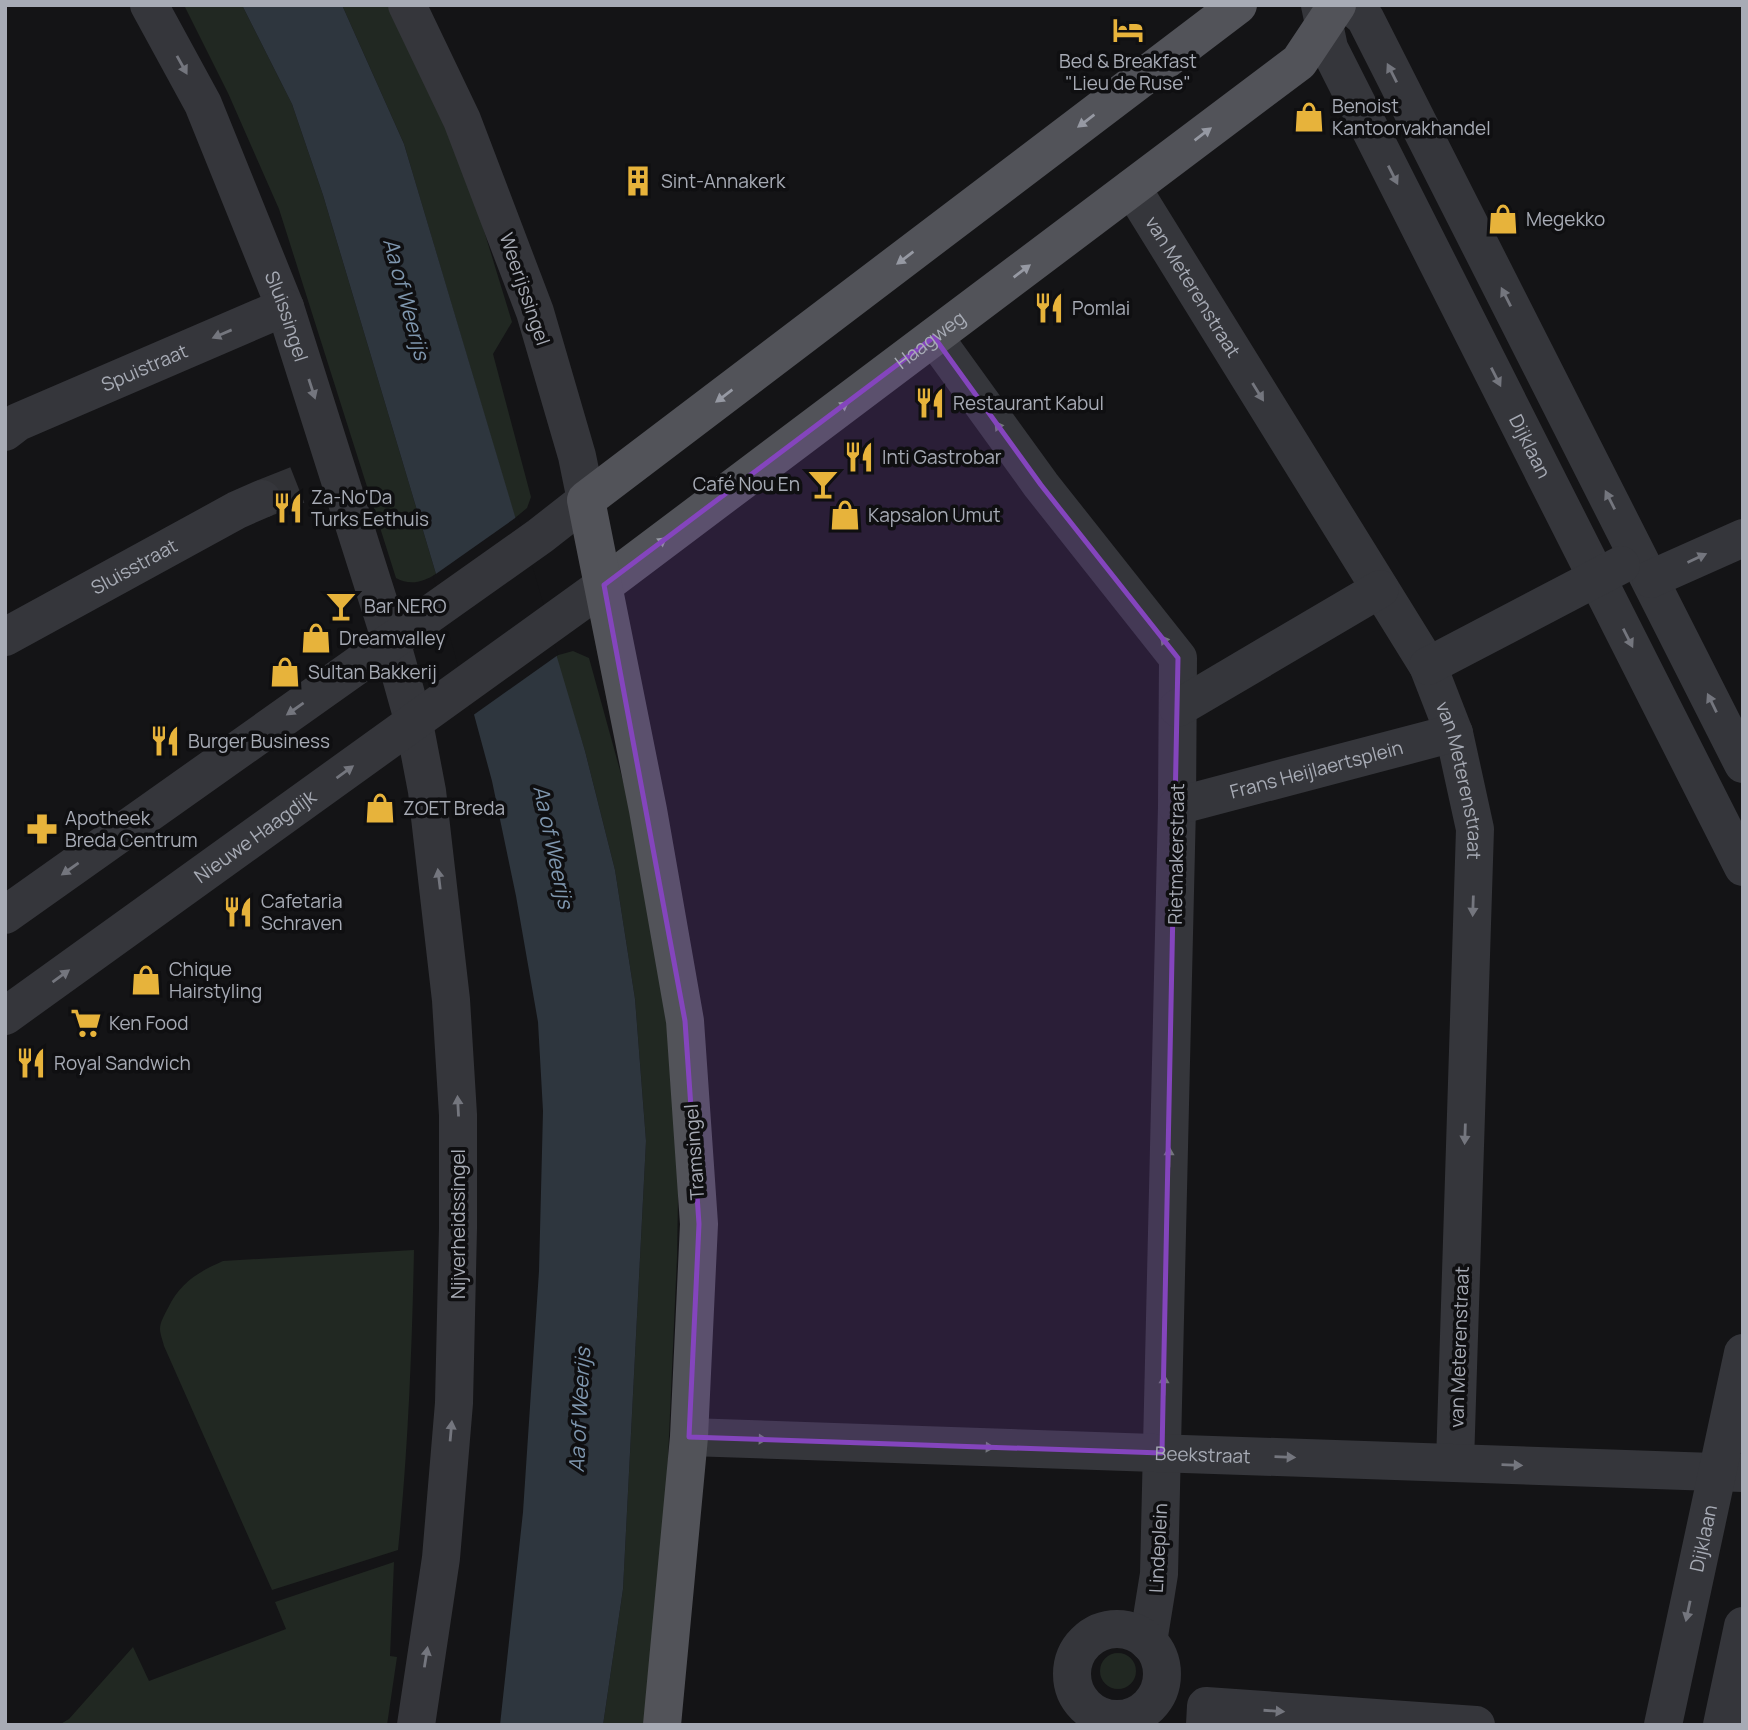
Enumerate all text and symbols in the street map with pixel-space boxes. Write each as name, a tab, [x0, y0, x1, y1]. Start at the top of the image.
hotel icon: Bed & Breakfast "Lieu de Ruse"	[1111, 13, 1145, 47]
place label: Bed & Breakfast "Lieu de Ruse"	[1059, 48, 1197, 96]
one-way arrow	[176, 55, 188, 75]
one-way arrow	[1386, 63, 1398, 83]
place label: Benoist Kantoorvakhandel	[1332, 93, 1491, 141]
shop icon: Benoist Kantoorvakhandel	[1292, 100, 1326, 134]
one-way arrow	[1077, 113, 1095, 127]
one-way arrow	[1194, 127, 1213, 141]
building icon: Sint-Annakerk	[621, 164, 655, 198]
one-way arrow	[1388, 165, 1399, 185]
place label: Sint-Annakerk	[661, 168, 786, 194]
shop icon: Megekko	[1486, 202, 1520, 236]
place label: Megekko	[1526, 206, 1605, 232]
street label: van Meterenstraat	[1139, 211, 1247, 362]
street label: Weerijssingel	[494, 229, 556, 349]
water label: Aa of Weerijs	[377, 235, 437, 365]
one-way arrow	[896, 251, 914, 265]
one-way arrow	[1012, 264, 1031, 278]
street label: Sluissingel	[259, 267, 314, 365]
one-way arrow	[1501, 287, 1512, 307]
restaurant icon: Pomlai	[1032, 291, 1066, 325]
place label: Pomlai	[1072, 295, 1130, 321]
street label: Haagweg	[889, 305, 971, 375]
one-way arrow	[212, 329, 233, 340]
street label: Spuistraat	[97, 338, 192, 398]
one-way arrow	[1490, 368, 1502, 388]
one-way arrow	[307, 379, 318, 400]
one-way arrow	[1252, 382, 1265, 401]
restaurant icon: Restaurant Kabul	[913, 386, 947, 420]
one-way arrow	[715, 388, 733, 403]
place label: Restaurant Kabul	[953, 390, 1104, 416]
one-way arrow	[831, 401, 849, 415]
street label: Dijklaan	[1503, 410, 1557, 482]
one-way arrow	[994, 421, 1008, 439]
restaurant icon: Inti Gastrobar	[842, 440, 876, 474]
place label: Inti Gastrobar	[882, 444, 1002, 470]
bar icon: Café Nou En	[806, 467, 840, 501]
place label: Café Nou En	[693, 471, 800, 497]
place label: Za-No'Da Turks Eethuis	[311, 484, 429, 532]
one-way arrow	[1604, 490, 1615, 510]
restaurant icon: Za-No'Da Turks Eethuis	[271, 491, 305, 525]
shop icon: Kapsalon Umut	[828, 498, 862, 532]
place label: Kapsalon Umut	[868, 502, 1001, 528]
street label: Sluisstraat	[86, 532, 182, 601]
one-way arrow	[649, 538, 667, 552]
one-way arrow	[1687, 553, 1707, 564]
bar icon: Bar NERO	[324, 589, 358, 623]
place label: Bar NERO	[364, 593, 447, 619]
shop icon: Dreamvalley	[299, 621, 333, 655]
place label: Dreamvalley	[339, 625, 445, 651]
one-way arrow	[1623, 628, 1634, 648]
one-way arrow	[1160, 635, 1175, 652]
shop icon: Sultan Bakkerij	[268, 655, 302, 689]
place label: Sultan Bakkerij	[308, 659, 437, 685]
one-way arrow	[1707, 693, 1718, 713]
street label: van Meterenstraat	[1430, 698, 1488, 860]
one-way arrow	[286, 702, 304, 716]
restaurant icon: Burger Business	[148, 724, 182, 758]
place label: Burger Business	[188, 728, 330, 754]
street label: Frans Heijlaertsplein	[1227, 734, 1406, 805]
one-way arrow	[336, 765, 354, 779]
street label: Nieuwe Haagdijk	[189, 783, 322, 889]
water label: Aa of Weerijs	[527, 783, 581, 913]
street label: Rietmakerstraat	[1162, 783, 1190, 925]
shop icon: ZOET Breda	[363, 791, 397, 825]
place label: ZOET Breda	[403, 795, 505, 821]
place label: Apotheek Breda Centrum	[65, 805, 198, 853]
pharmacy icon: Apotheek Breda Centrum	[25, 812, 59, 846]
one-way arrow	[61, 862, 79, 876]
one-way arrow	[433, 868, 444, 890]
place label: Cafetaria Schraven	[261, 888, 343, 936]
restaurant icon: Cafetaria Schraven	[221, 895, 255, 929]
one-way arrow	[1467, 896, 1478, 918]
place label: Chique Hairstyling	[169, 956, 262, 1004]
shop icon: Chique Hairstyling	[129, 963, 163, 997]
one-way arrow	[52, 969, 70, 983]
supermarket icon: Ken Food	[69, 1006, 103, 1040]
place label: Ken Food	[109, 1010, 188, 1036]
restaurant icon: Royal Sandwich	[14, 1046, 48, 1080]
place label: Royal Sandwich	[54, 1050, 191, 1076]
one-way arrow	[452, 1095, 463, 1117]
street label: Tramsingel	[678, 1103, 710, 1201]
one-way arrow	[1460, 1123, 1471, 1145]
one-way arrow	[1163, 1146, 1174, 1168]
street label: Nijverheidssingel	[445, 1149, 471, 1299]
street label: van Meterenstraat	[1443, 1266, 1475, 1428]
water label: Aa of Weerijs	[562, 1345, 596, 1473]
one-way arrow	[1158, 1374, 1169, 1396]
one-way arrow	[446, 1420, 457, 1442]
one-way arrow	[746, 1434, 768, 1445]
street label: Beekstraat	[1154, 1440, 1251, 1469]
one-way arrow	[974, 1441, 996, 1453]
one-way arrow	[1274, 1452, 1296, 1463]
one-way arrow	[1502, 1459, 1524, 1470]
street label: Lindeplein	[1143, 1502, 1173, 1594]
street label: Dijklaan	[1683, 1502, 1723, 1574]
one-way arrow	[1682, 1600, 1693, 1622]
one-way arrow	[421, 1646, 432, 1668]
one-way arrow	[1263, 1706, 1285, 1717]

